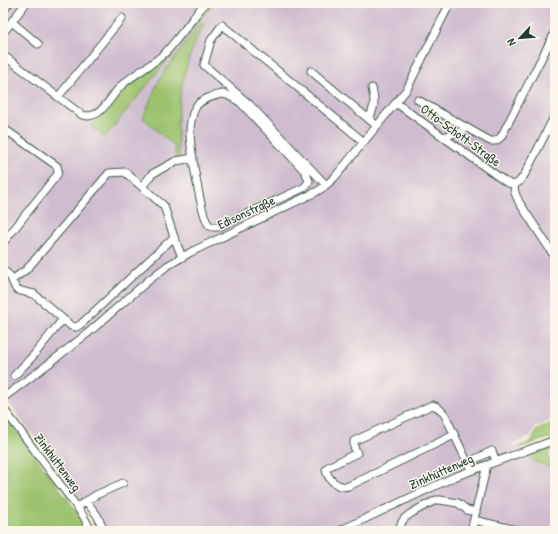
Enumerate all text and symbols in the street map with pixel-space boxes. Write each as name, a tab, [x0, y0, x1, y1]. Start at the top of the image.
north arrow	[500, 18, 540, 58]
text: N	[503, 37, 519, 48]
street label: Otto-Schott-Straße	[417, 100, 505, 170]
street label: Edisonstraße	[214, 191, 278, 233]
street label: Zinkhüttenweg	[30, 429, 86, 495]
street label: Zinkhüttenweg	[406, 449, 476, 493]

